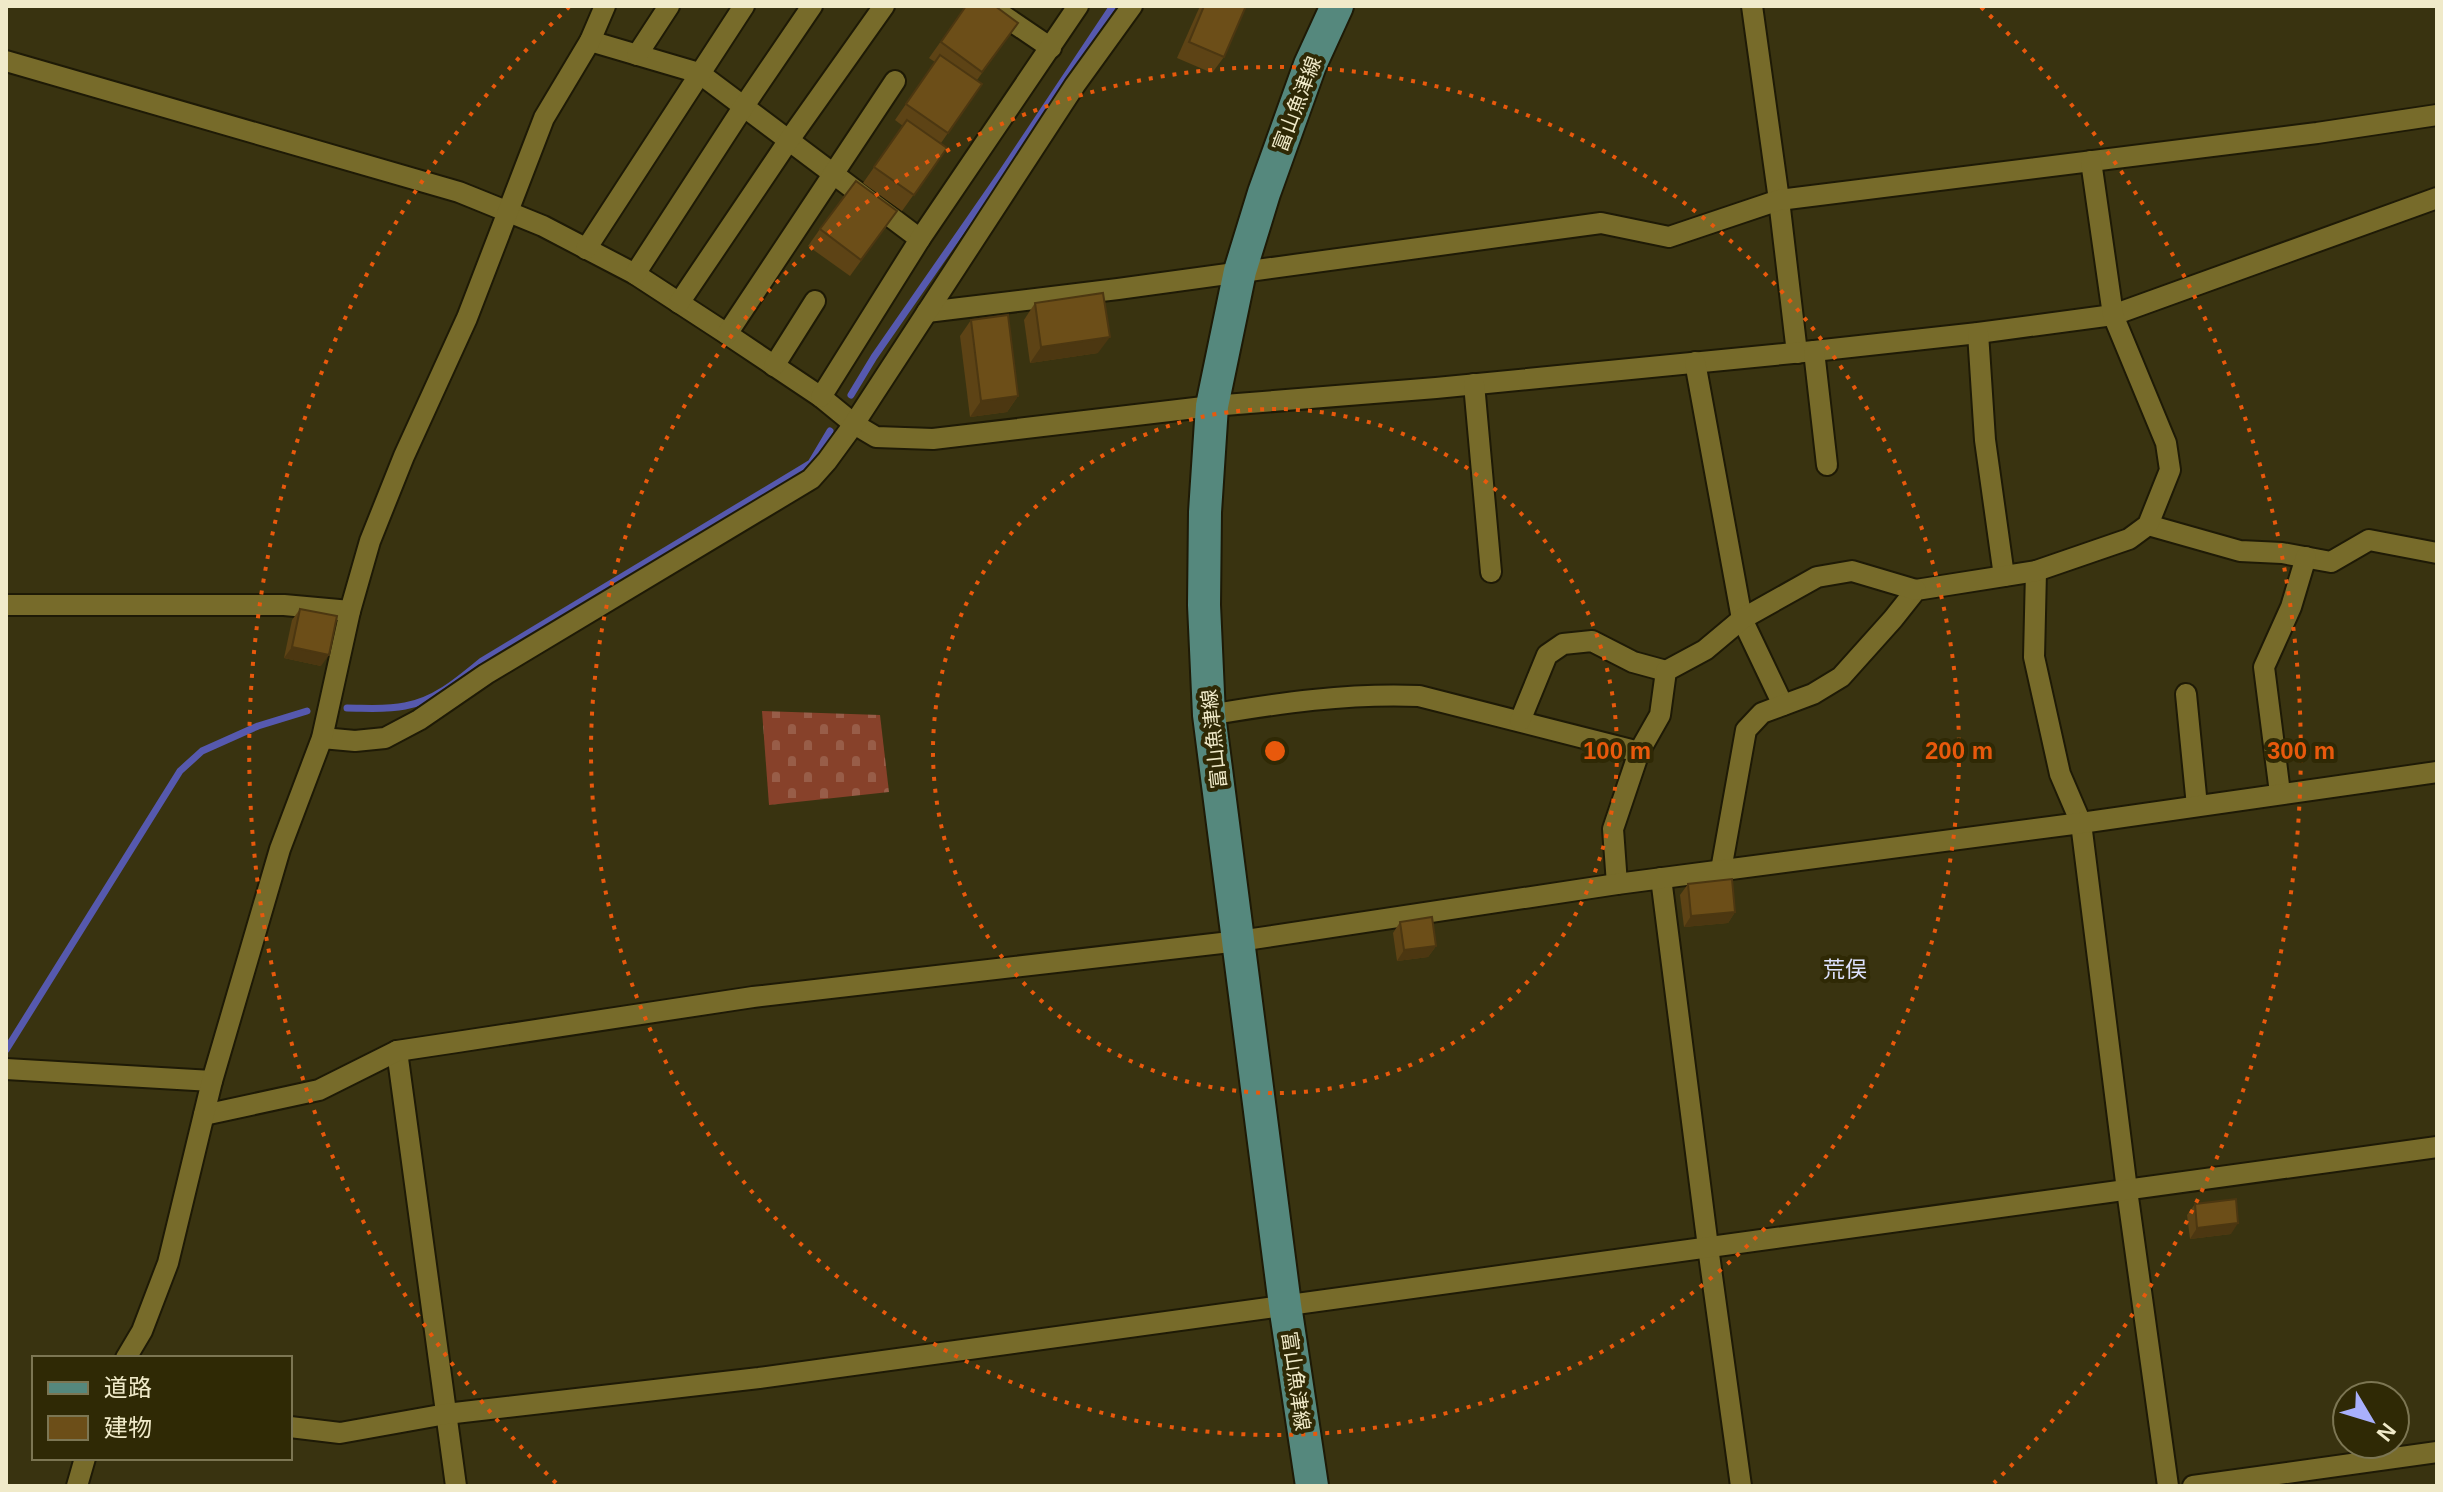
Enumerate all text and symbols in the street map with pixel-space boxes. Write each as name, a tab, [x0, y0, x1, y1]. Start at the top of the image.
street label: 富山魚津線	[1269, 53, 1325, 155]
street label: 富山魚津線	[1198, 688, 1230, 790]
centre of rings	[1261, 737, 1289, 765]
text: 100 m	[1583, 737, 1651, 764]
text: 200 m	[1925, 737, 1993, 764]
text: 300 m	[2267, 737, 2335, 764]
district label: 荒俣	[1823, 957, 1867, 982]
street label: 富山魚津線	[1278, 1330, 1314, 1432]
legend	[32, 1356, 292, 1460]
text: 道路	[104, 1374, 152, 1401]
north arrow	[2331, 1380, 2411, 1460]
text: 建物	[104, 1414, 152, 1441]
text: N	[2372, 1418, 2401, 1446]

